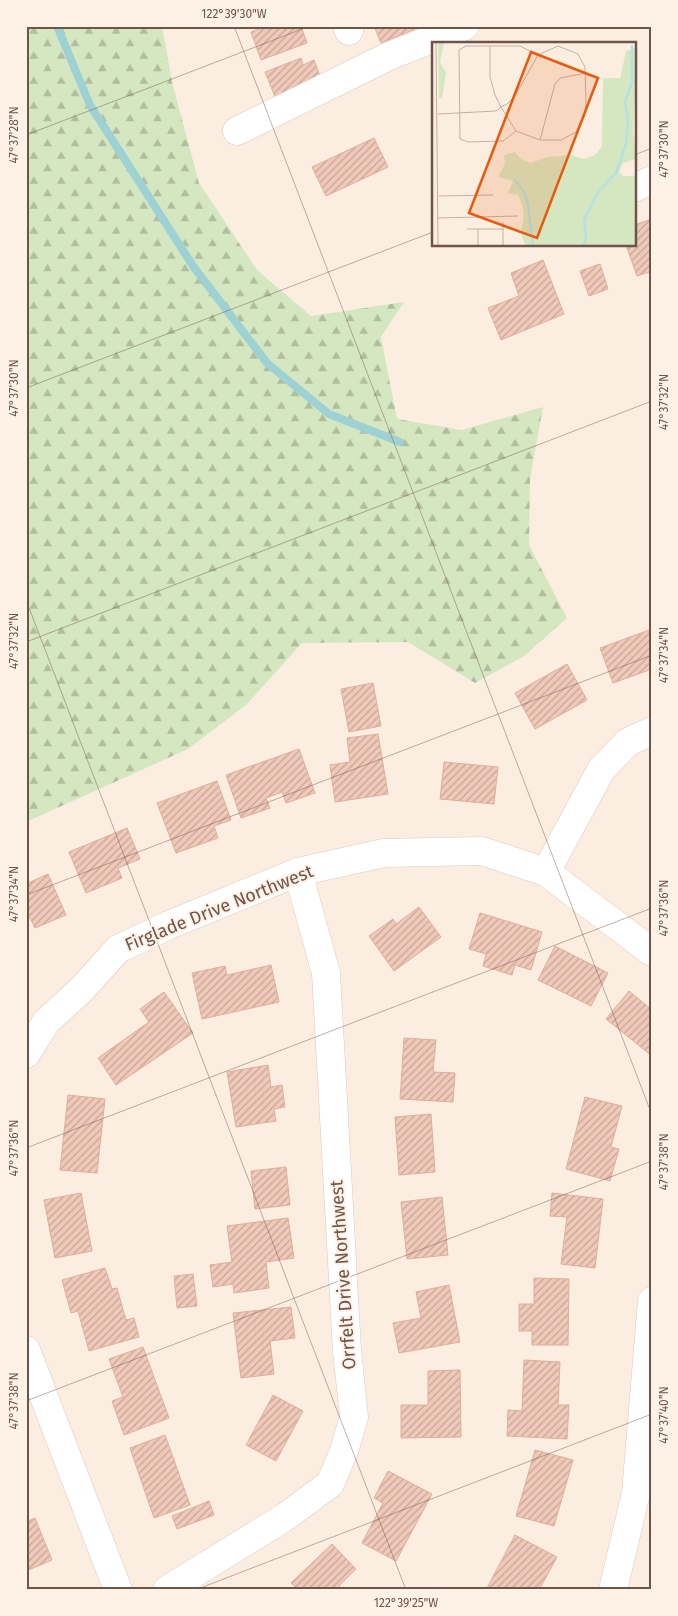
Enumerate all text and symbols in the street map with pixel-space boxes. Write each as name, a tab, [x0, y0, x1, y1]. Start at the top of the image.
text: 122°39'30"W	[201, 7, 267, 21]
inset map	[432, 42, 636, 246]
text: 47°37'28"N	[7, 106, 21, 164]
text: 47°37'30"N	[657, 120, 671, 178]
text: 47°37'30"N	[7, 359, 21, 417]
text: 47°37'32"N	[657, 374, 671, 430]
text: 47°37'32"N	[7, 613, 21, 669]
text: 47°37'34"N	[657, 627, 671, 683]
street label: Firglade Drive Northwest	[122, 860, 317, 956]
text: 47°37'34"N	[7, 866, 21, 922]
text: 47°37'36"N	[657, 880, 671, 936]
text: 47°37'36"N	[7, 1120, 21, 1176]
text: 47°37'38"N	[657, 1133, 671, 1191]
street label: Orrfelt Drive Northwest	[325, 1179, 361, 1371]
text: 47°37'38"N	[7, 1372, 21, 1430]
text: 47°37'40"N	[657, 1386, 671, 1444]
text: 122°39'25"W	[374, 1596, 438, 1610]

